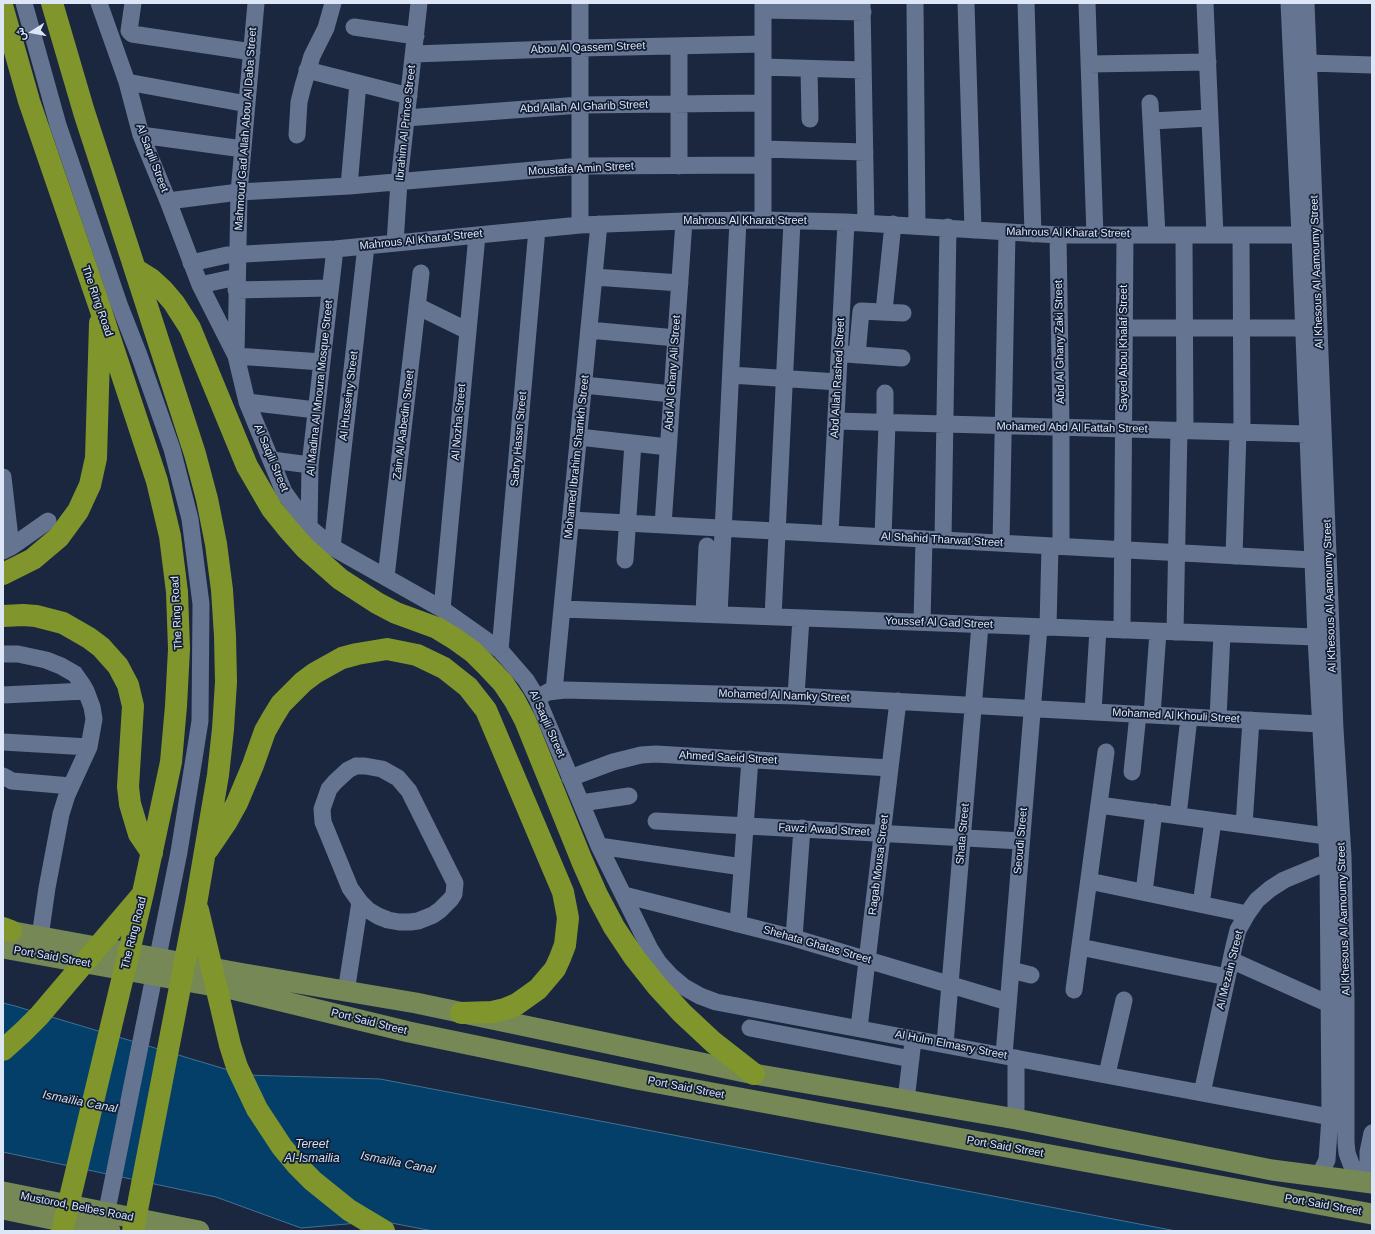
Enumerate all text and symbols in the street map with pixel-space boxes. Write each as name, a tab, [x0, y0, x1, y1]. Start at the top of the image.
north arrow	[12, 12, 52, 52]
text: ش	[13, 27, 27, 42]
street label: Mahmoud Gad Allah Abou Al Daba Street	[232, 27, 260, 231]
street label: Abou Al Qassem Street	[530, 39, 646, 57]
street label: Ibrahim Al Prince Street	[393, 65, 419, 181]
street label: Abd Allah Al Gharib Street	[520, 98, 648, 116]
street label: Al Saqili Street	[133, 122, 171, 194]
street label: Moustafa Amin Street	[528, 160, 634, 178]
street label: Al Khesous Al Aamoumy Street	[1308, 195, 1326, 349]
street label: Mahrous Al Kharat Street	[683, 214, 807, 228]
street label: Mahrous Al Kharat Street	[1006, 225, 1130, 241]
street label: Mahrous Al Kharat Street	[359, 227, 483, 253]
street label: The Ring Road	[79, 264, 115, 338]
street label: Abd Al Ghany Zaki Street	[1052, 280, 1068, 404]
street label: Sayed Abou Khalaf Street	[1117, 285, 1131, 411]
street label: Al Madina Al Mnoura Mosque Street	[304, 299, 336, 477]
street label: Abd Al Ghany Ali Street	[662, 315, 684, 431]
street label: Abd Allah Rashed Street	[828, 318, 848, 438]
street label: Al Husseiny Street	[337, 350, 361, 442]
street label: Zain Al Aabedin Street	[391, 370, 417, 480]
street label: Mohamed Ibrahim Shamkh Street	[562, 375, 592, 539]
street label: Al Nozha Street	[449, 383, 469, 461]
street label: Sabry Hassn Street	[508, 391, 530, 487]
street label: Mohamed Abd Al Fattah Street	[996, 420, 1148, 436]
street label: Al Saqili Street	[251, 422, 291, 494]
street label: Al Khesous Al Aamoumy Street	[1321, 519, 1339, 673]
street label: Al Shahid Tharwat Street	[881, 530, 1003, 550]
street label: The Ring Road	[168, 576, 186, 650]
street label: Youssef Al Gad Street	[885, 615, 993, 631]
street label: Mohamed Al Namky Street	[718, 687, 850, 705]
street label: Al Saqili Street	[526, 688, 568, 760]
street label: Mohamed Al Khouli Street	[1112, 706, 1240, 726]
street label: Ahmed Saeid Street	[678, 749, 778, 767]
street label: Shata Street	[954, 803, 972, 865]
street label: Seoudi Street	[1012, 807, 1030, 875]
street label: Ragab Mousa Street	[866, 814, 892, 916]
street label: Fawzi Awad Street	[778, 821, 870, 839]
street label: Al Khesous Al Aamoumy Street	[1335, 842, 1353, 996]
street label: The Ring Road	[119, 896, 149, 970]
street label: Shehata Ghatas Street	[761, 923, 873, 967]
street label: Al Mezain Street	[1214, 929, 1246, 1011]
street label: Port Said Street	[13, 944, 91, 970]
street label: Port Said Street	[330, 1006, 408, 1038]
street label: Al Hulm Elmasry Street	[894, 1028, 1008, 1062]
street label: Port Said Street	[647, 1074, 725, 1102]
water label: Ismaïlia Canal	[41, 1088, 119, 1116]
street label: Port Said Street	[966, 1134, 1044, 1160]
water label: Tereet Al-Ismailia	[284, 1138, 340, 1166]
water label: Ismaïlia Canal	[359, 1149, 437, 1177]
street label: Mustorod, Belbes Road	[19, 1190, 135, 1224]
street label: Port Said Street	[1284, 1192, 1362, 1218]

